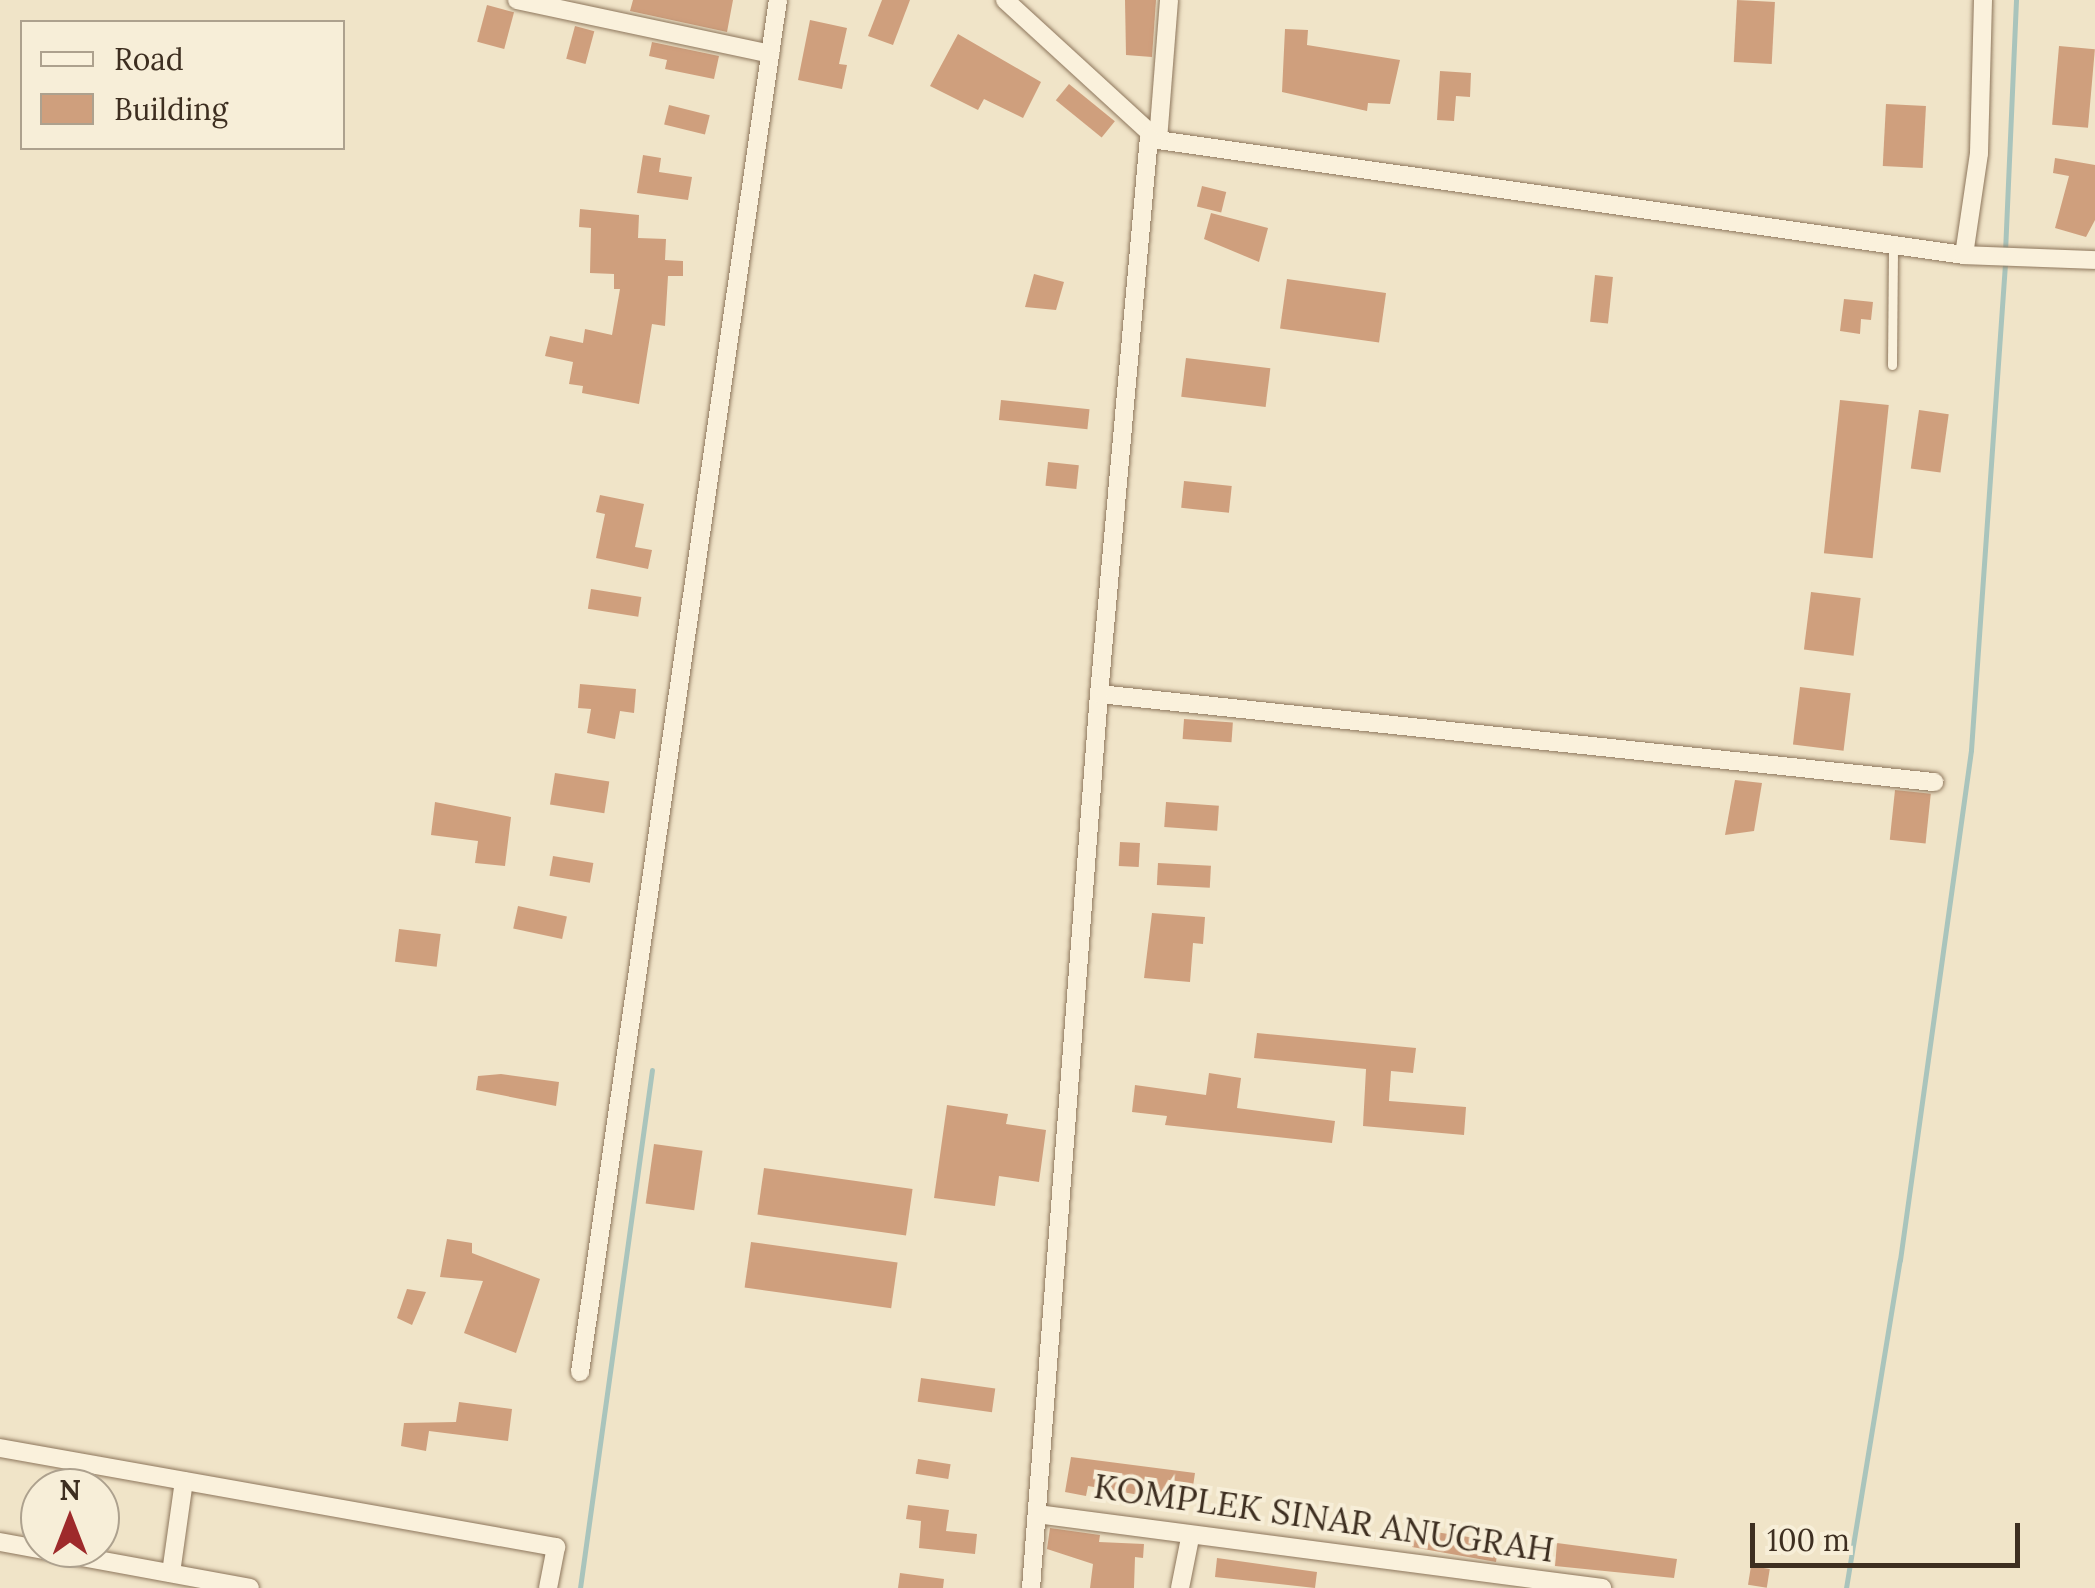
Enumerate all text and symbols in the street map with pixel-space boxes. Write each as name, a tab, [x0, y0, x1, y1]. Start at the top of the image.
legend	[20, 20, 345, 150]
text: Road	[114, 40, 184, 78]
text: Building	[114, 90, 228, 128]
street label: KOMPLEK SINAR ANUGRAH	[1091, 1465, 1557, 1571]
north arrow	[20, 1468, 120, 1568]
text: N	[59, 1472, 81, 1508]
scale bar	[1755, 1503, 2025, 1565]
text: 100 m	[1767, 1521, 1850, 1559]

